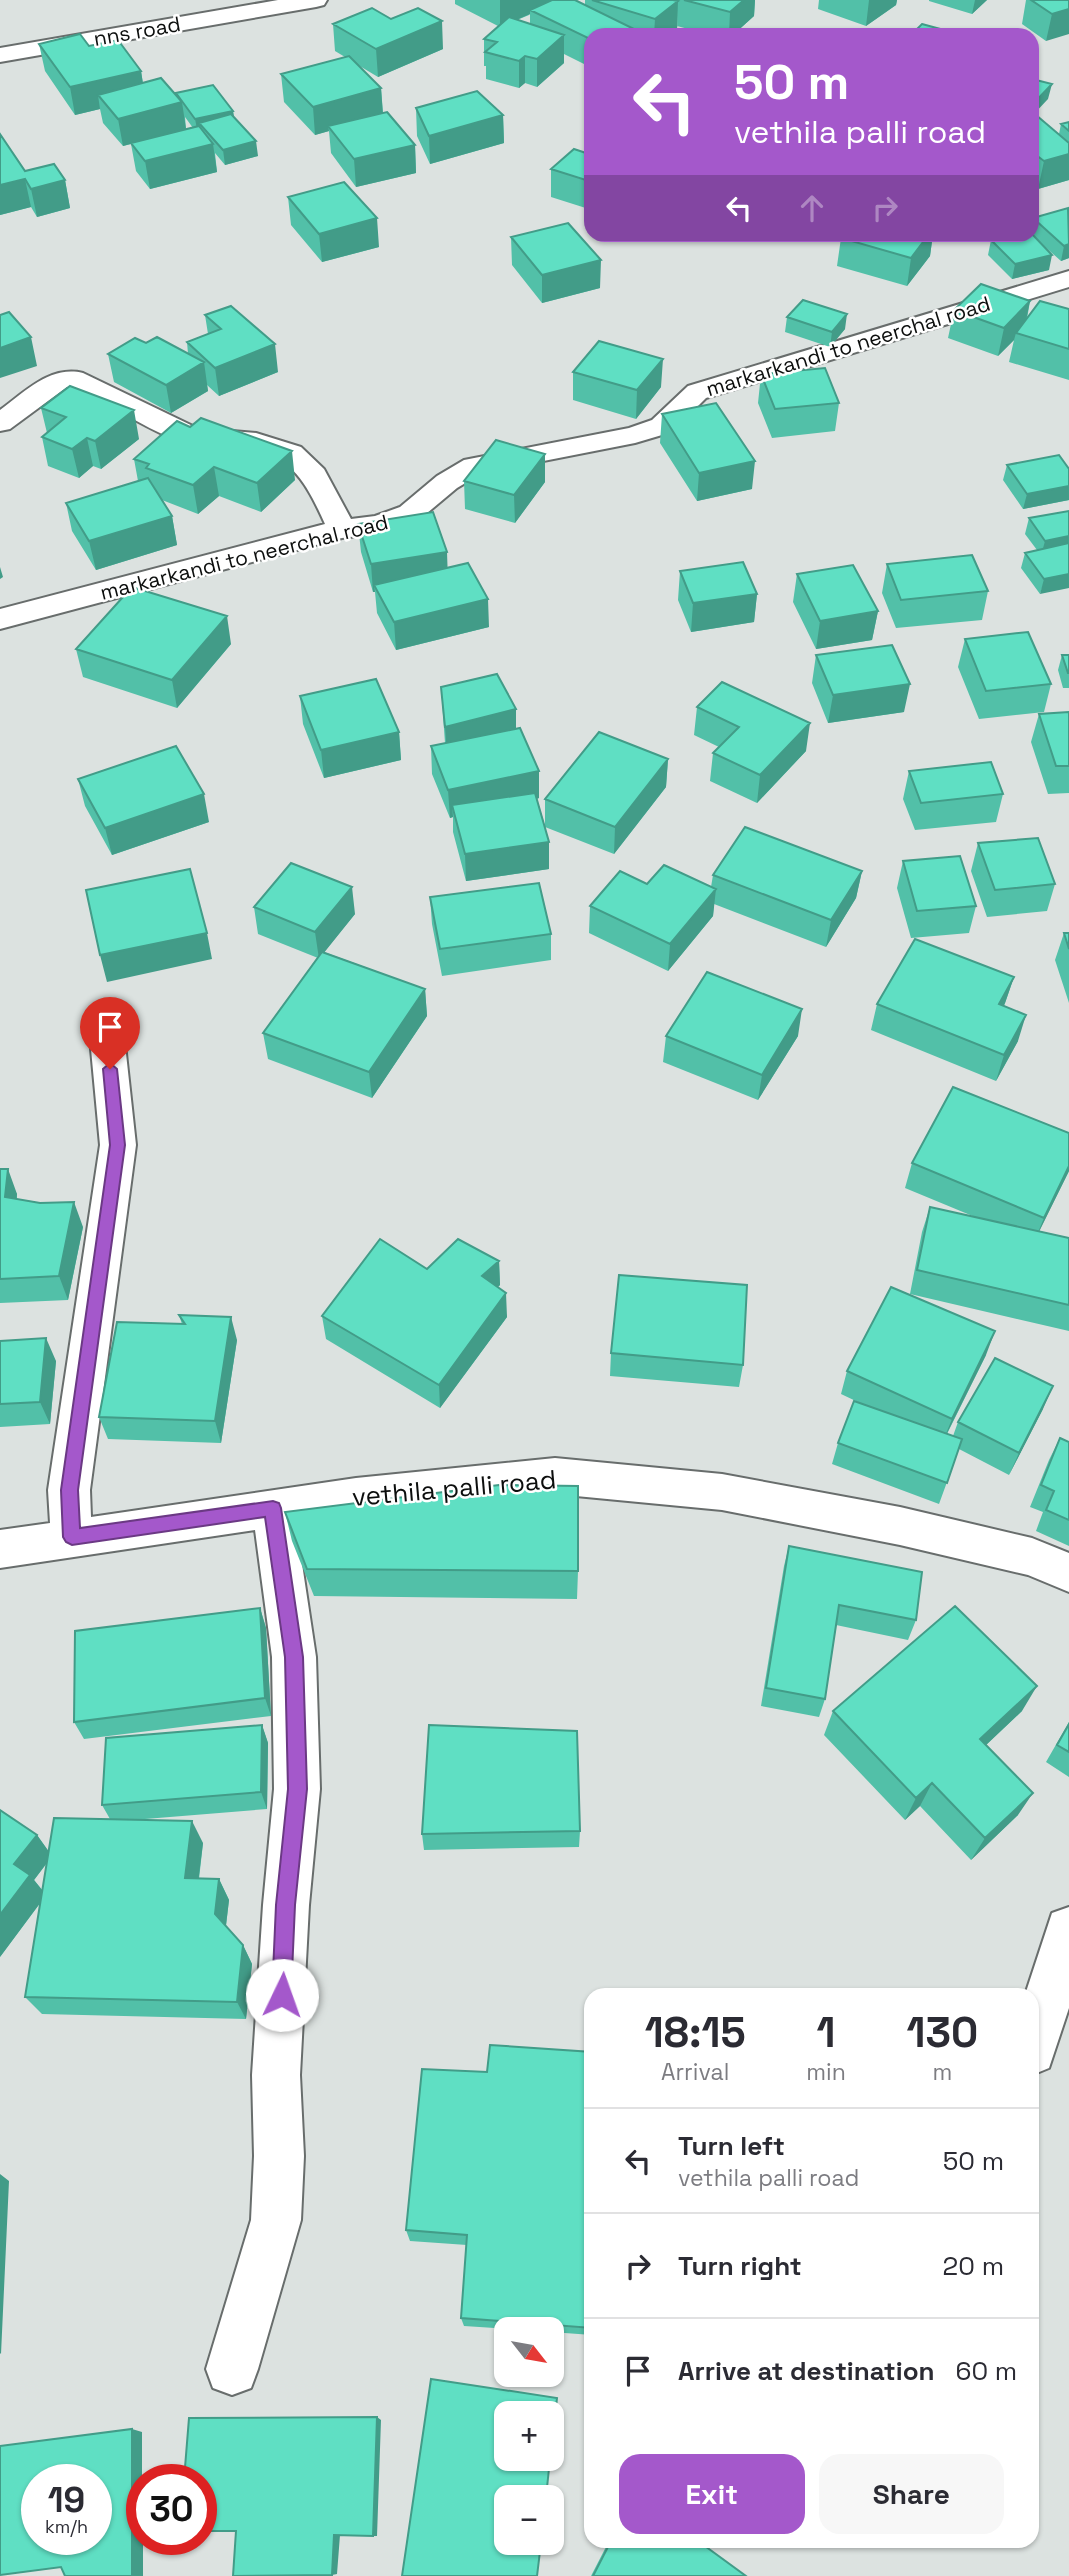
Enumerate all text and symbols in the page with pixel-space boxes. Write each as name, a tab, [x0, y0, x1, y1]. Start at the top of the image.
street label: nns road	[91, 10, 183, 52]
text: 50 m	[734, 51, 849, 113]
icon: left	[619, 56, 710, 147]
text: vethila palli road	[734, 112, 986, 152]
icon: left	[720, 189, 758, 227]
icon: ahead	[793, 189, 831, 227]
icon: right	[866, 189, 904, 227]
street label: markarkandi to neerchal road	[703, 290, 993, 402]
street label: markarkandi to neerchal road	[97, 508, 391, 606]
pin	[80, 997, 140, 1069]
icon: arrive	[91, 1008, 129, 1046]
street label: vethila palli road	[350, 1462, 558, 1514]
position arrow	[245, 1958, 319, 2032]
text: 18:15	[645, 2006, 746, 2059]
text: 1	[817, 2006, 836, 2059]
text: 130	[907, 2006, 978, 2059]
text: Arrival	[661, 2057, 729, 2087]
text: min	[806, 2057, 846, 2087]
text: m	[933, 2057, 952, 2087]
text: Turn left	[678, 2129, 785, 2163]
icon: left	[619, 2142, 657, 2180]
text: 50 m	[943, 2144, 1004, 2178]
text: vethila palli road	[678, 2163, 859, 2193]
icon: right	[619, 2247, 657, 2285]
text: Turn right	[678, 2249, 802, 2283]
text: 20 m	[943, 2249, 1004, 2283]
north arrow	[494, 2317, 564, 2387]
map controls	[494, 2317, 564, 2555]
icon: arrive	[619, 2352, 657, 2390]
text: Arrive at destination	[678, 2354, 935, 2388]
text: 60 m	[956, 2354, 1017, 2388]
button: +	[494, 2401, 564, 2471]
button: Exit	[619, 2454, 805, 2534]
button: Share	[819, 2454, 1004, 2534]
speed limit sign: 30	[126, 2464, 217, 2555]
text: 19	[48, 2478, 85, 2522]
button: −	[494, 2485, 564, 2555]
text: km/h	[45, 2515, 88, 2538]

